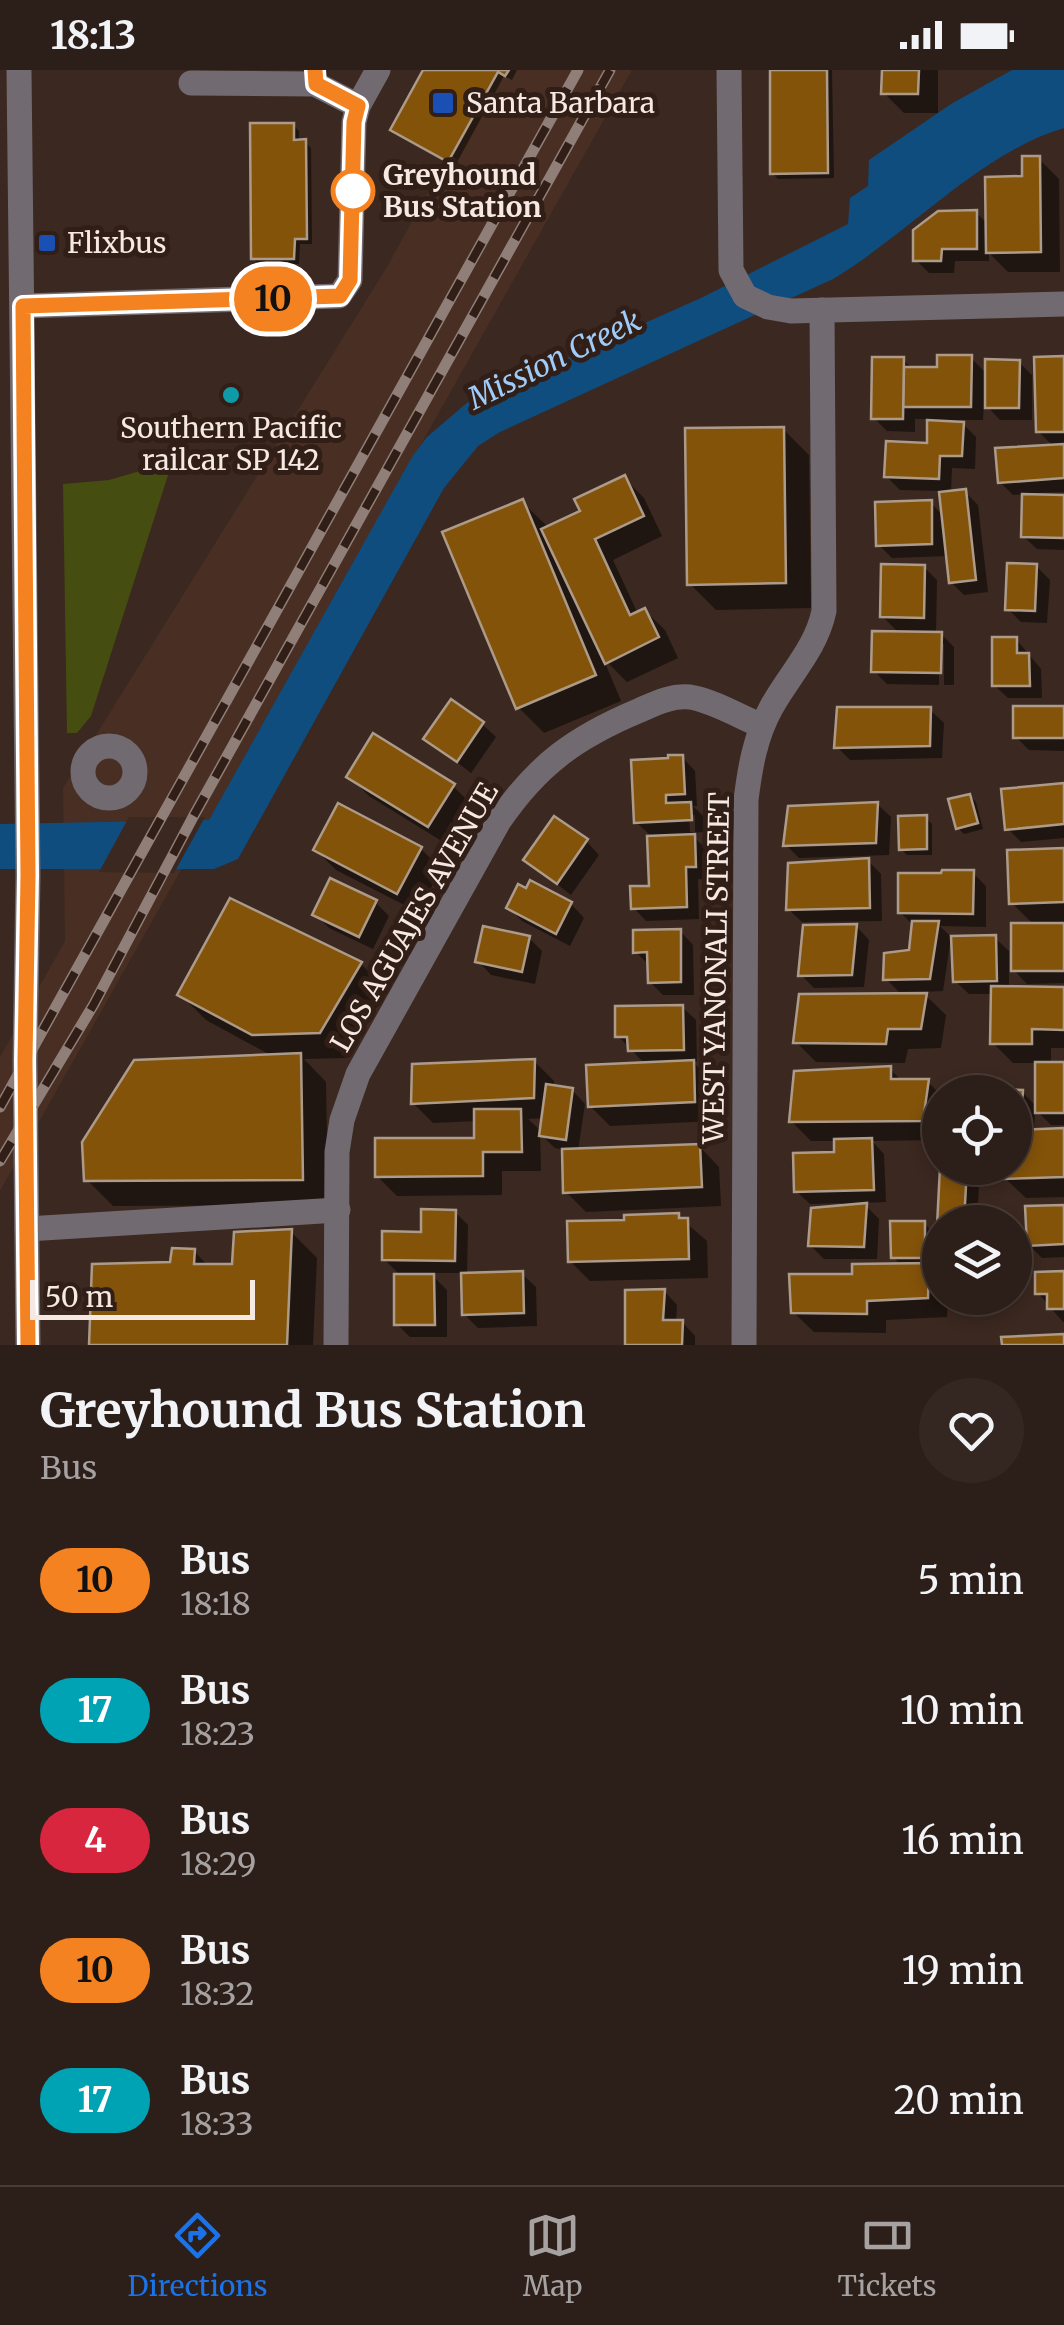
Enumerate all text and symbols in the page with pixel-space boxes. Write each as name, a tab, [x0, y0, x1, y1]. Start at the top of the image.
text: 18:13	[50, 12, 136, 59]
place label: Santa Barbara	[466, 85, 655, 121]
marker: Santa Barbara	[430, 90, 456, 116]
place label: Greyhound Bus Station	[383, 157, 541, 225]
marker: Greyhound Bus Station	[332, 170, 374, 212]
place label: Flixbus	[67, 225, 166, 261]
marker: Flixbus	[36, 232, 58, 254]
line badge: 10	[228, 266, 318, 332]
text: 10	[254, 277, 292, 321]
water label: Mission Creek	[460, 301, 647, 418]
marker: Southern Pacific railcar SP 142	[220, 384, 242, 406]
place label: Southern Pacific railcar SP 142	[120, 410, 342, 478]
street label: LOS AGUAJES AVENUE	[322, 776, 506, 1058]
street label: WEST YANONALI STREET	[695, 792, 737, 1145]
map controls	[922, 1075, 1032, 1315]
button: locate	[922, 1075, 1032, 1185]
button: layers	[922, 1205, 1032, 1315]
scale bar	[30, 1275, 255, 1320]
text: 50 m	[45, 1279, 113, 1315]
button: heart	[919, 1378, 1024, 1483]
text: Greyhound Bus Station	[40, 1380, 586, 1440]
text: Bus	[40, 1448, 97, 1488]
text: Bus	[180, 1537, 250, 1584]
text: 5 min	[918, 1557, 1024, 1604]
text: 10	[76, 1558, 114, 1602]
text: 18:18	[180, 1584, 251, 1624]
text: Bus	[180, 1667, 250, 1714]
text: 10 min	[900, 1687, 1024, 1734]
text: 17	[77, 1688, 113, 1732]
text: 18:23	[180, 1714, 255, 1754]
text: Bus	[180, 1797, 250, 1844]
text: 16 min	[901, 1817, 1024, 1864]
text: 4	[84, 1818, 106, 1862]
text: 18:29	[180, 1844, 256, 1884]
text: Bus	[180, 1927, 250, 1974]
text: 19 min	[901, 1947, 1024, 1994]
text: 10	[76, 1948, 114, 1992]
text: 18:32	[180, 1974, 255, 2014]
text: Bus	[180, 2057, 250, 2104]
text: 20 min	[894, 2077, 1024, 2124]
text: 17	[77, 2078, 113, 2122]
text: 18:33	[180, 2104, 253, 2144]
tab: Directions	[128, 2208, 268, 2304]
tab: Map	[523, 2208, 582, 2304]
tab: Tickets	[838, 2208, 936, 2304]

